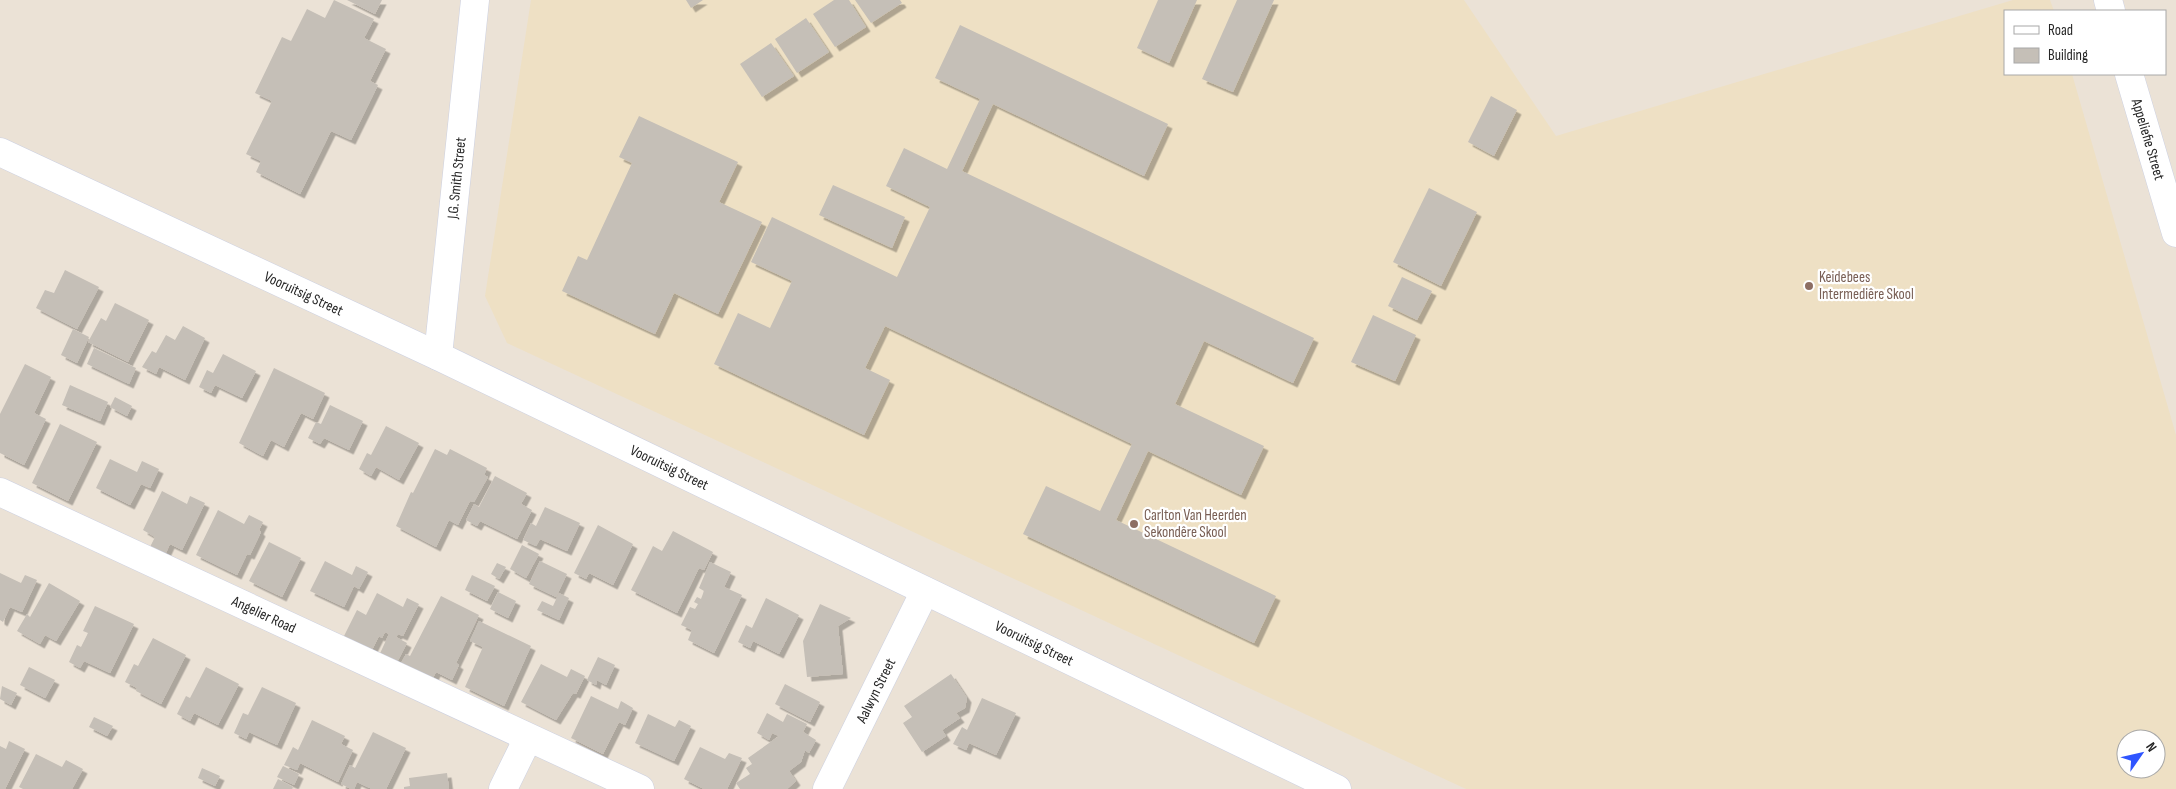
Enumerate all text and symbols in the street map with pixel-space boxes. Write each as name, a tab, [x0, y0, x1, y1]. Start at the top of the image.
legend	[2004, 10, 2166, 75]
text: Road	[2048, 21, 2073, 40]
text: Building	[2048, 46, 2088, 65]
street label: Appeliefie Street	[2127, 96, 2169, 183]
street label: J.G. Smith Street	[443, 136, 471, 221]
street label: Vooruitsig Street	[261, 267, 346, 321]
place label: Keidebees Intermediêre Skool	[1819, 268, 1914, 304]
marker: Keidebees Intermediêre Skool	[1803, 280, 1815, 292]
street label: Vooruitsig Street	[627, 441, 712, 495]
place label: Carlton Van Heerden Sekondêre Skool	[1144, 506, 1247, 542]
marker: Carlton Van Heerden Sekondêre Skool	[1128, 518, 1140, 530]
street label: Angelier Road	[228, 591, 299, 638]
street label: Vooruitsig Street	[992, 617, 1077, 671]
street label: Aalwyn Street	[852, 655, 900, 727]
north arrow	[2116, 729, 2166, 779]
text: N	[2142, 739, 2161, 755]

